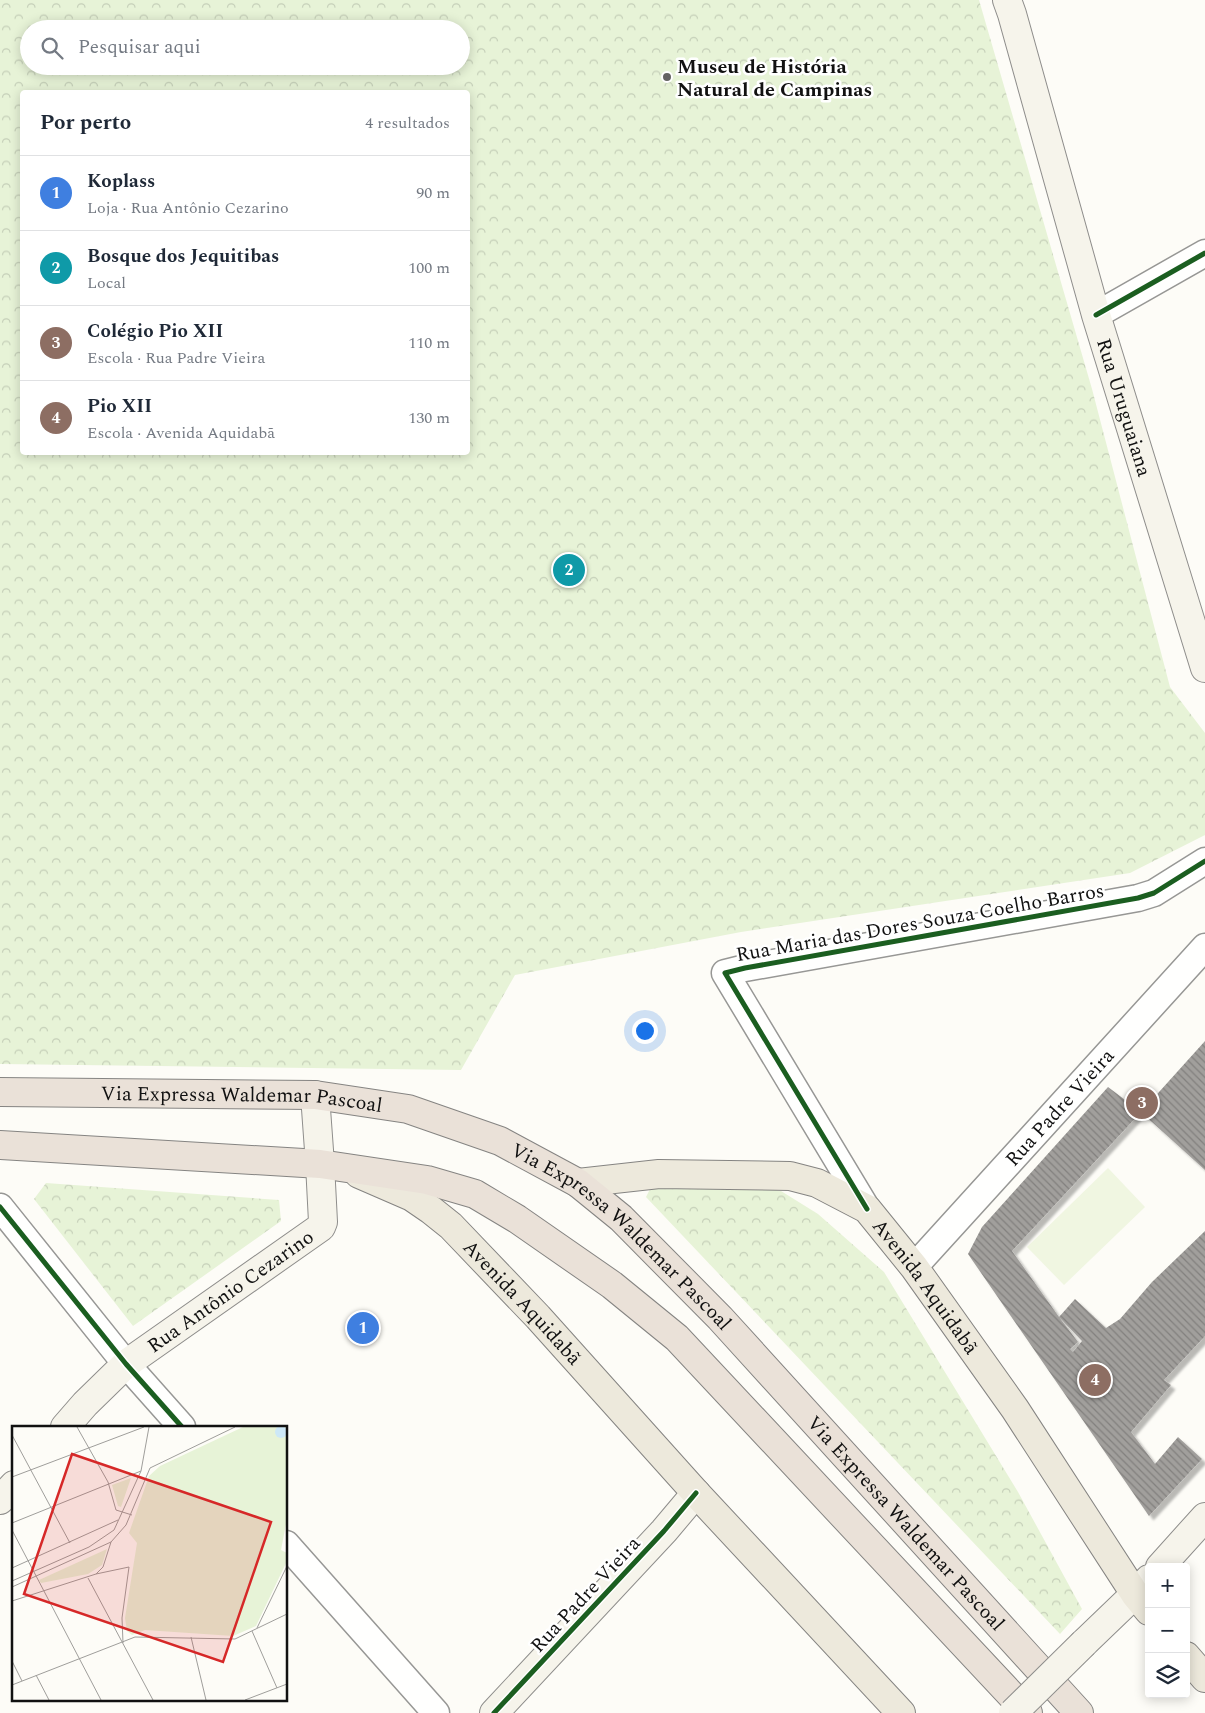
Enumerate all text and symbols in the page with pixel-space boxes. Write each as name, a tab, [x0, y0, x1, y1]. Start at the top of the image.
search box	[20, 20, 470, 75]
text: Pesquisar aqui	[78, 33, 201, 62]
icon: search	[38, 34, 66, 62]
place label: Museu de História Natural de Campinas	[677, 52, 872, 105]
marker: Museu de História Natural de Campinas	[661, 71, 673, 83]
text: Por perto	[40, 107, 131, 139]
text: 4 resultados	[365, 111, 450, 135]
text: Koplass	[87, 167, 155, 196]
text: 1	[52, 181, 60, 205]
text: 90 m	[416, 181, 450, 205]
text: Loja · Rua Antônio Cezarino	[87, 196, 289, 220]
text: Bosque dos Jequitibas	[87, 242, 279, 271]
text: 2	[52, 256, 60, 280]
text: 100 m	[408, 256, 450, 280]
text: Local	[87, 271, 126, 295]
text: Colégio Pio XII	[87, 317, 223, 346]
text: 3	[52, 331, 60, 355]
text: 110 m	[408, 331, 450, 355]
street label: Rua Uruguaiana	[1088, 335, 1159, 481]
text: Escola · Rua Padre Vieira	[87, 346, 265, 370]
text: Pio XII	[87, 392, 152, 421]
text: 4	[52, 406, 60, 430]
text: 130 m	[408, 406, 450, 430]
text: Escola · Avenida Aquidabã	[87, 421, 275, 445]
pin: 2	[553, 551, 585, 589]
street label: Rua Maria das Dores Souza Coelho Barros	[734, 876, 1107, 970]
your location	[632, 1018, 658, 1044]
street label: Rua Padre Vieira	[998, 1042, 1122, 1174]
street label: Via Expressa Waldemar Pascoal	[101, 1079, 384, 1121]
pin: 3	[1126, 1084, 1158, 1122]
street label: Via Expressa Waldemar Pascoal	[505, 1136, 738, 1338]
street label: Avenida Aquidabã	[865, 1213, 986, 1361]
street label: Rua Antônio Cezarino	[141, 1223, 320, 1361]
street label: Avenida Aquidabã	[456, 1233, 589, 1372]
pin: 1	[347, 1309, 379, 1347]
pin: 4	[1079, 1361, 1111, 1399]
street label: Via Expressa Waldemar Pascoal	[799, 1409, 1011, 1638]
inset map	[12, 1426, 288, 1700]
street label: Rua Padre Vieira	[524, 1529, 648, 1660]
map controls	[1145, 1563, 1190, 1698]
button: +	[1145, 1563, 1190, 1608]
button: −	[1145, 1608, 1190, 1653]
button: layers	[1145, 1653, 1190, 1698]

